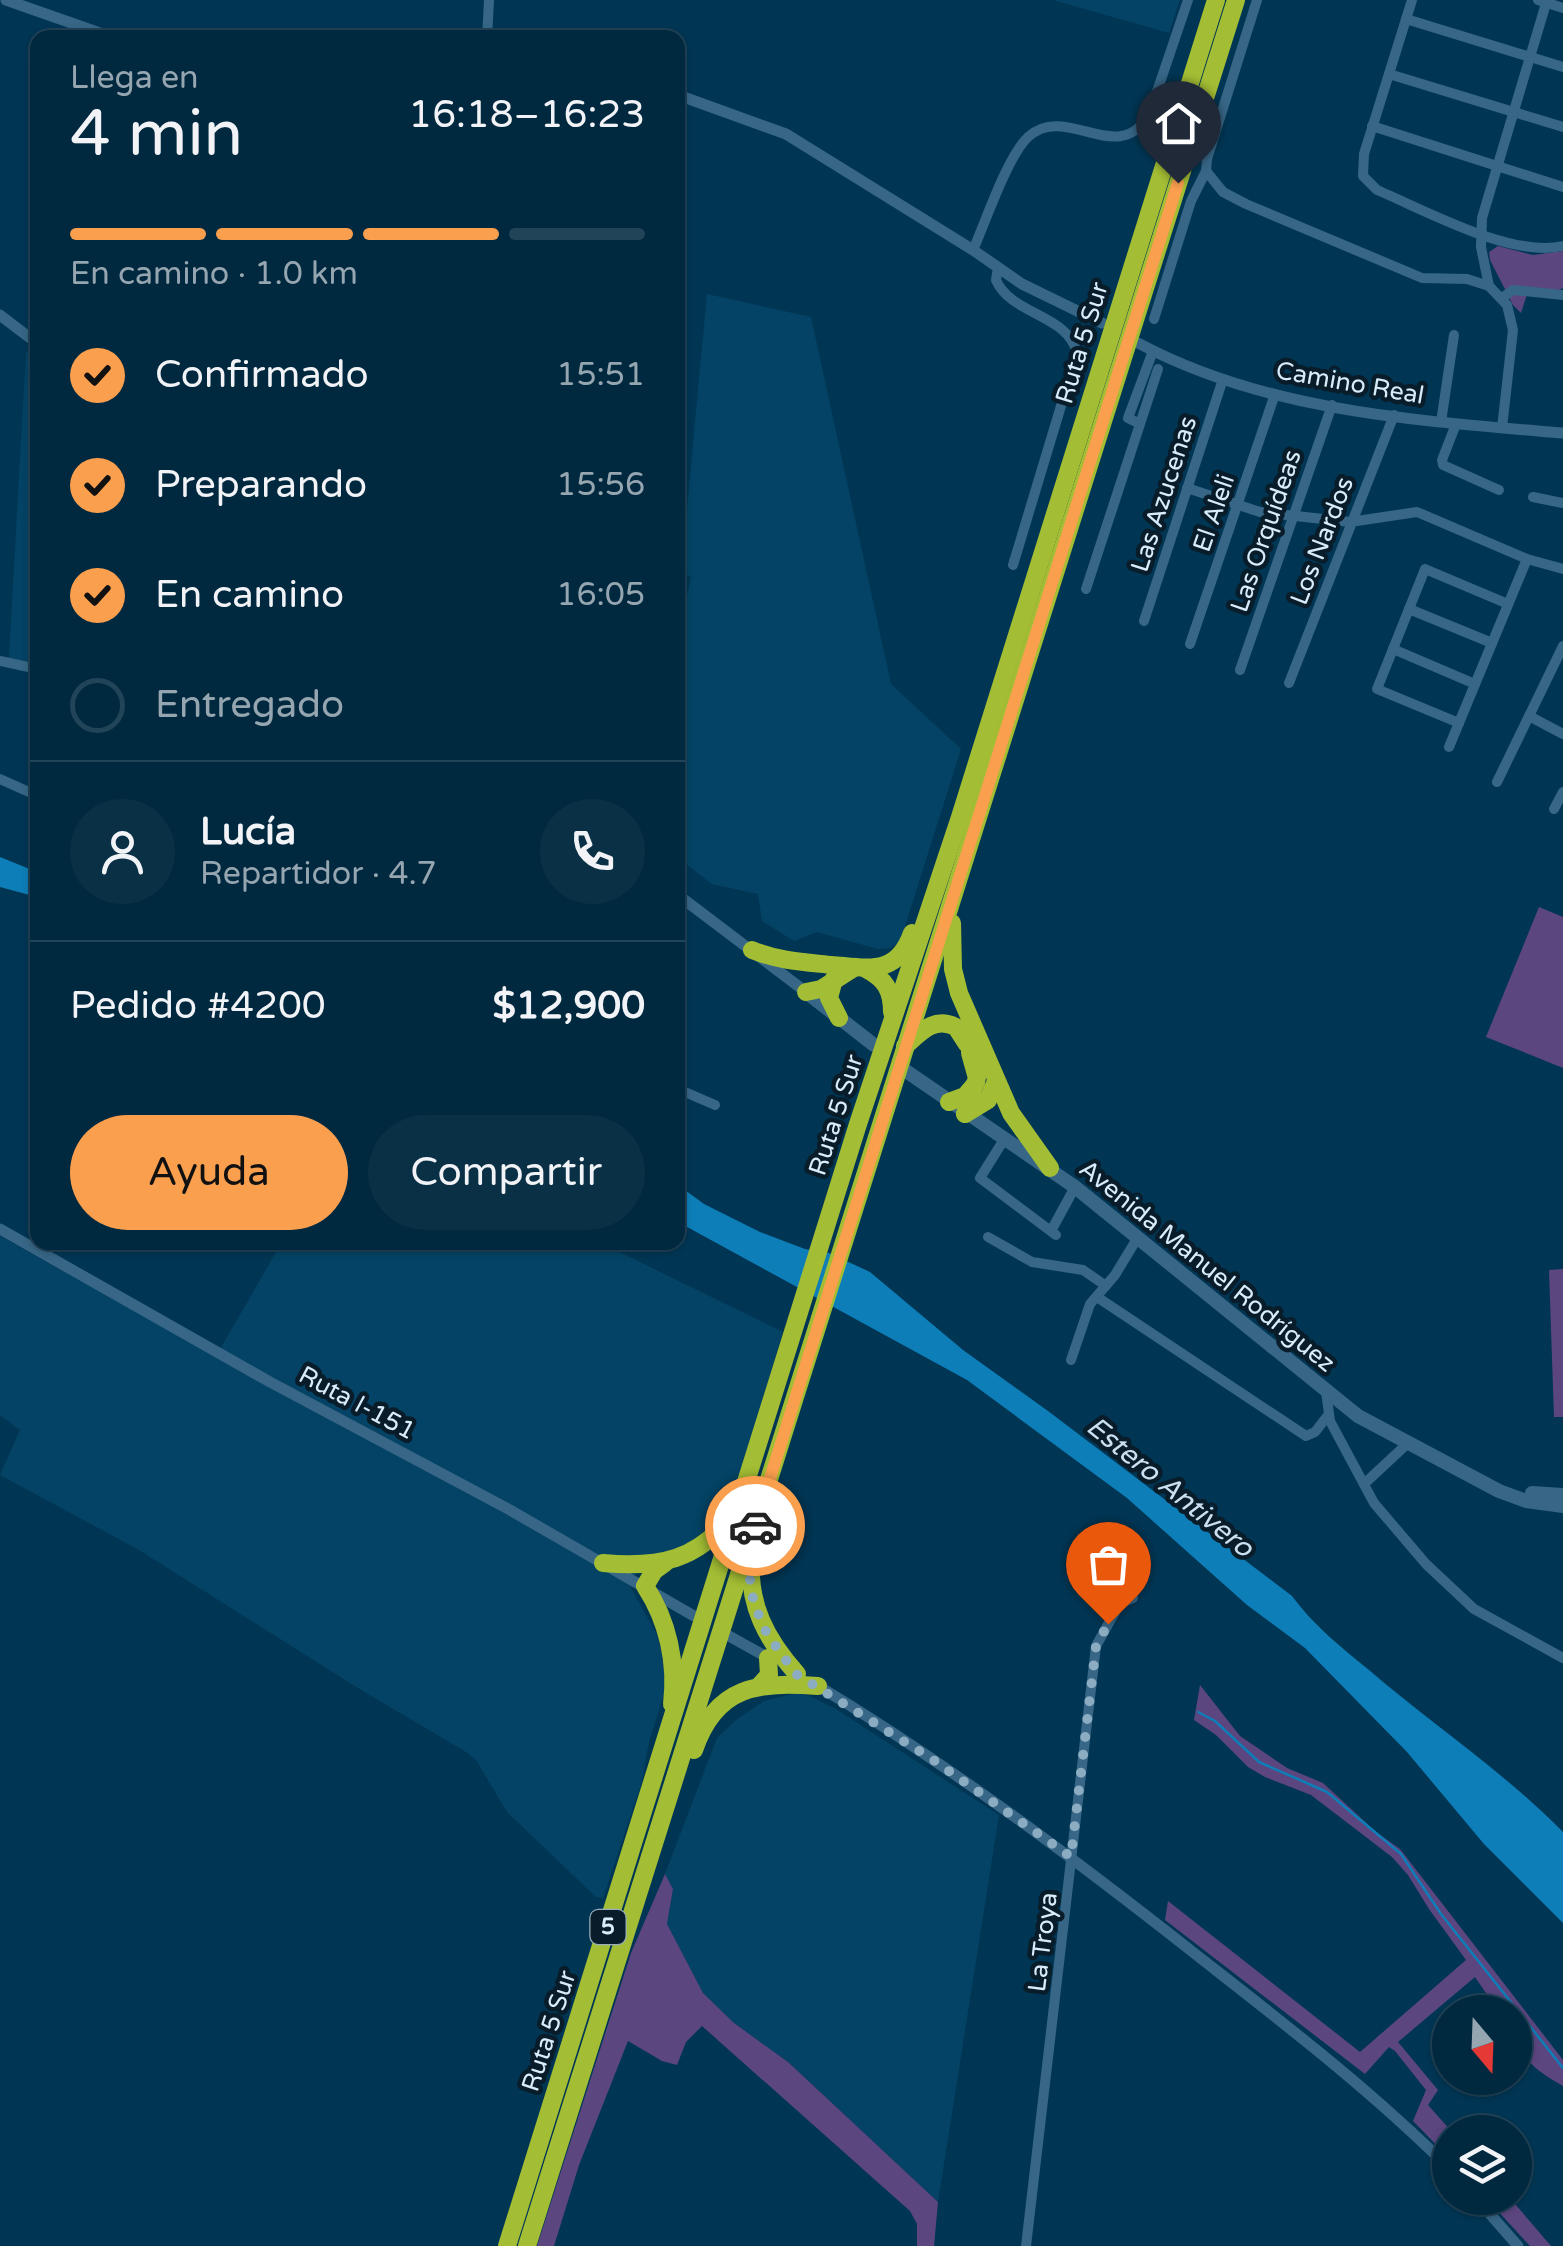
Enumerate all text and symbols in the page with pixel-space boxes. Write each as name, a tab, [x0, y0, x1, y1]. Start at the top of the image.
text: Llega en	[70, 59, 199, 97]
pin	[1136, 81, 1221, 184]
text: 16:18–16:23	[408, 92, 645, 138]
text: 4 min	[70, 95, 243, 174]
icon: home	[1151, 96, 1206, 151]
text: En camino · 1.0 km	[70, 255, 358, 293]
street label: Ruta 5 Sur	[1049, 278, 1115, 407]
icon: check	[70, 348, 125, 403]
text: Confirmado	[155, 352, 369, 398]
street label: Camino Real	[1274, 355, 1426, 411]
text: 15:51	[556, 356, 645, 394]
street label: Las Azucenas	[1125, 412, 1203, 576]
street label: Las Orquídeas	[1224, 446, 1308, 616]
icon: check	[70, 458, 125, 513]
text: Preparando	[155, 462, 367, 508]
text: 15:56	[556, 466, 645, 504]
street label: El Aleli	[1187, 470, 1241, 556]
street label: Los Nardos	[1284, 473, 1360, 609]
icon: check	[70, 568, 125, 623]
text: En camino	[155, 572, 344, 618]
text: 16:05	[556, 576, 645, 614]
text: Entregado	[155, 682, 344, 728]
button: person	[70, 799, 175, 904]
button: phone	[540, 799, 645, 904]
text: Lucía	[200, 809, 296, 855]
text: Repartidor · 4.7	[200, 855, 437, 893]
text: Pedido #4200	[70, 983, 326, 1029]
text: $12,900	[492, 983, 645, 1029]
street label: Ruta 5 Sur	[802, 1050, 870, 1179]
button: Ayuda	[70, 1115, 348, 1230]
button: Compartir	[368, 1115, 645, 1230]
street label: Avenida Manuel Rodríguez	[1073, 1154, 1341, 1378]
street label: Ruta I-151	[294, 1360, 420, 1446]
water label: Estero Antivero	[1080, 1409, 1262, 1566]
courier	[705, 1476, 805, 1576]
icon: car	[728, 1499, 783, 1554]
pin	[1066, 1522, 1151, 1625]
icon: bag	[1081, 1537, 1136, 1592]
street label: La Troya	[1022, 1890, 1064, 1994]
road number: 5	[590, 1910, 626, 1944]
street label: Ruta 5 Sur	[515, 1966, 583, 2095]
north arrow	[1432, 1995, 1532, 2095]
map controls	[1432, 1995, 1532, 2215]
button: layers	[1432, 2115, 1532, 2215]

